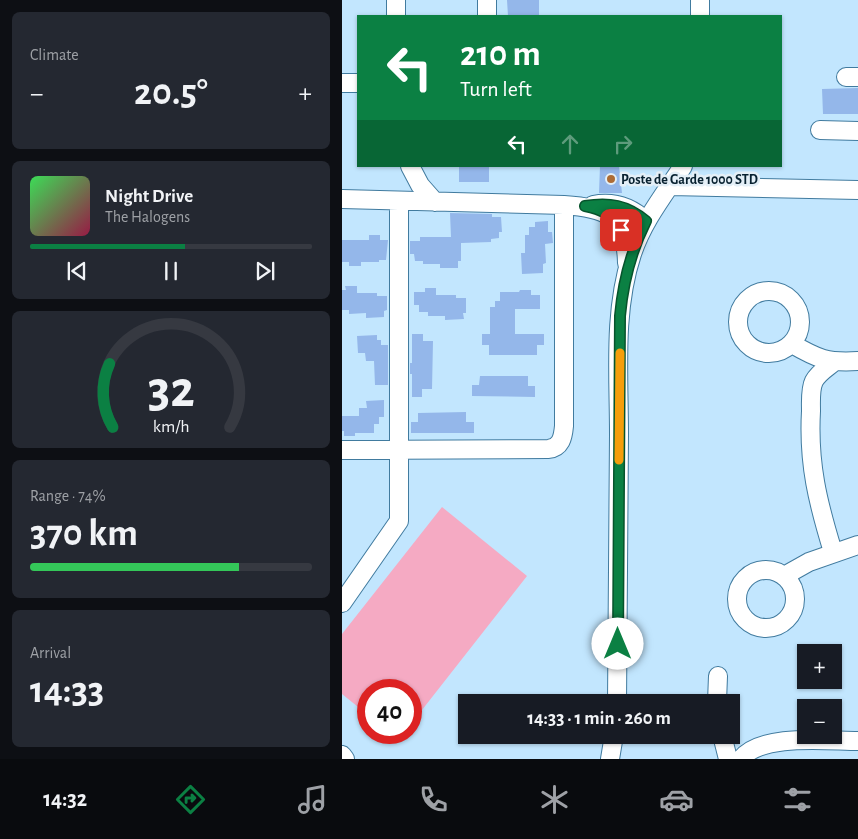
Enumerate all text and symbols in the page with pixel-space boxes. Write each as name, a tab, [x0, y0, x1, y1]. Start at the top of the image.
icon: left	[377, 35, 442, 100]
text: 210 m	[460, 37, 541, 72]
text: Climate	[30, 47, 79, 63]
text: 20.5°	[134, 74, 208, 112]
text: Turn left	[460, 78, 532, 100]
text: −	[30, 80, 43, 108]
text: +	[299, 80, 312, 108]
icon: left	[503, 130, 531, 158]
icon: ahead	[556, 130, 584, 158]
icon: right	[609, 130, 637, 158]
marker: Poste de Garde 1000 STD	[605, 173, 617, 185]
place label: Poste de Garde 1000 STD	[621, 173, 758, 187]
text: Night Drive	[105, 187, 193, 206]
text: The Halogens	[105, 209, 190, 225]
pin	[600, 209, 642, 251]
icon: arrive	[607, 216, 635, 244]
icon: previous	[63, 257, 91, 285]
icon: pause	[157, 257, 185, 285]
icon: next	[251, 257, 279, 285]
text: 32	[148, 364, 194, 416]
text: km/h	[153, 418, 189, 436]
text: Range · 74%	[30, 488, 106, 504]
text: 370 km	[30, 515, 138, 553]
position arrow	[591, 617, 643, 669]
map controls	[797, 644, 842, 744]
button: +	[797, 644, 842, 689]
text: Arrival	[30, 645, 71, 661]
text: 14:33	[30, 672, 104, 710]
speed limit sign: 40	[357, 679, 422, 744]
button: −	[797, 699, 842, 744]
text: 14:33 · 1 min · 260 m	[527, 709, 671, 728]
icon: directions	[173, 782, 208, 817]
icon: music	[295, 782, 330, 817]
icon: phone	[416, 782, 451, 817]
icon: climate	[537, 782, 572, 817]
icon: car	[659, 782, 694, 817]
icon: filters	[780, 782, 815, 817]
text: 14:32	[43, 788, 87, 810]

